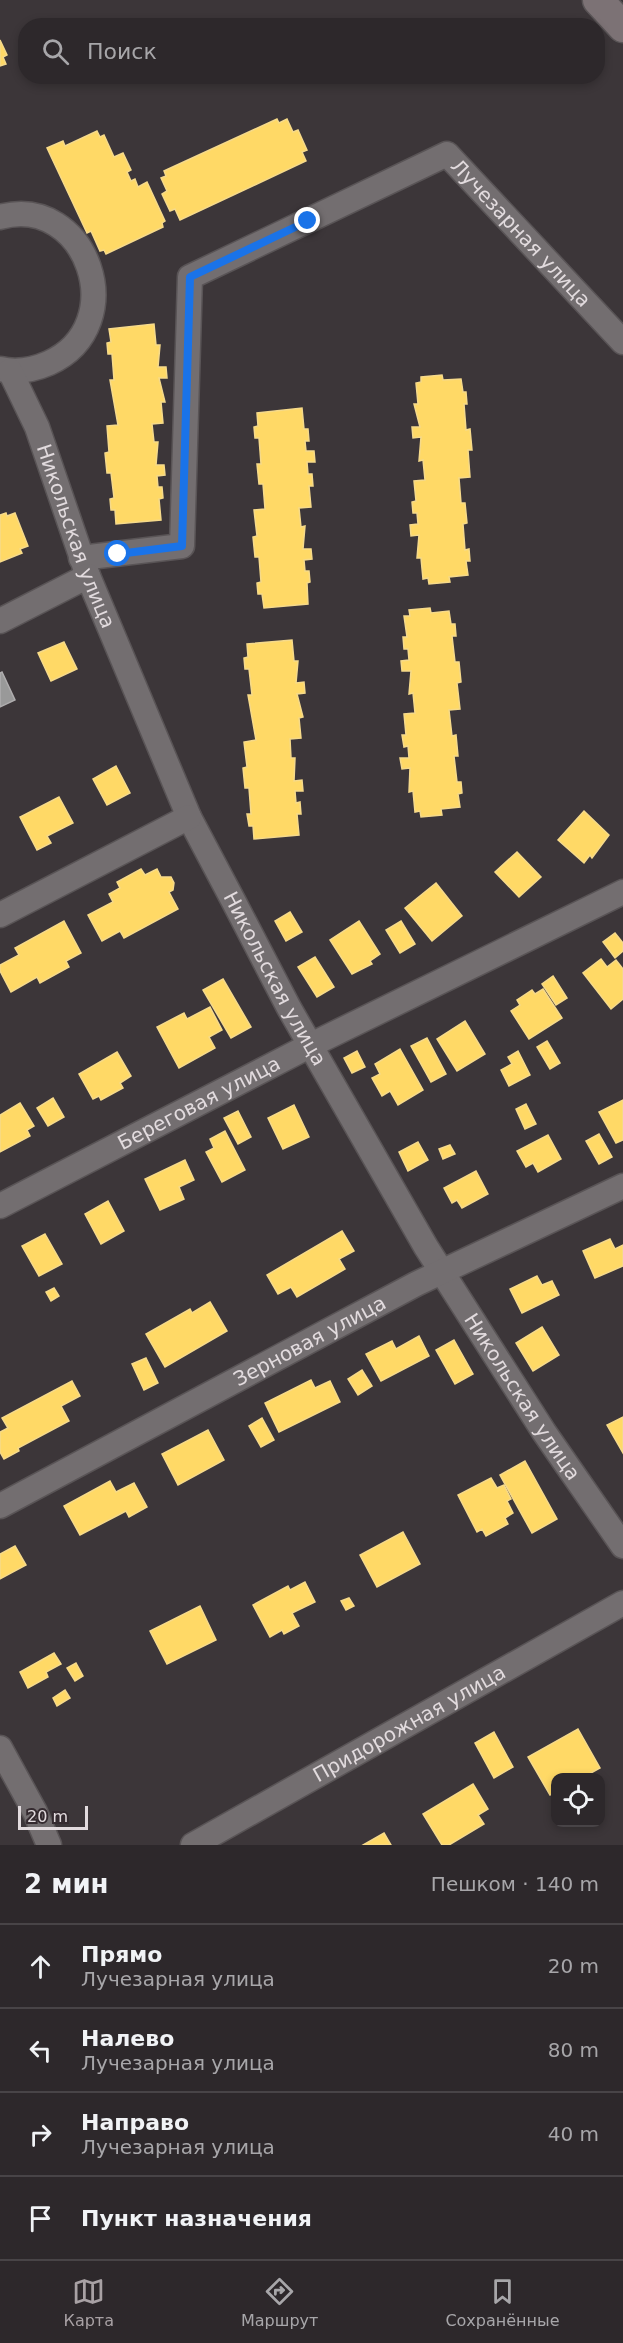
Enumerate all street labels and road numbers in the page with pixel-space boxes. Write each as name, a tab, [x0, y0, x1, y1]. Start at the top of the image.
street label: Лучезарная улица	[446, 154, 596, 312]
street label: Никольская улица	[32, 441, 121, 632]
street label: Никольская улица	[219, 887, 332, 1070]
street label: Береговая улица	[114, 1051, 284, 1155]
street label: Зерновая улица	[229, 1290, 390, 1391]
street label: Никольская улица	[459, 1309, 586, 1485]
street label: Придорожная улица	[309, 1660, 510, 1787]

